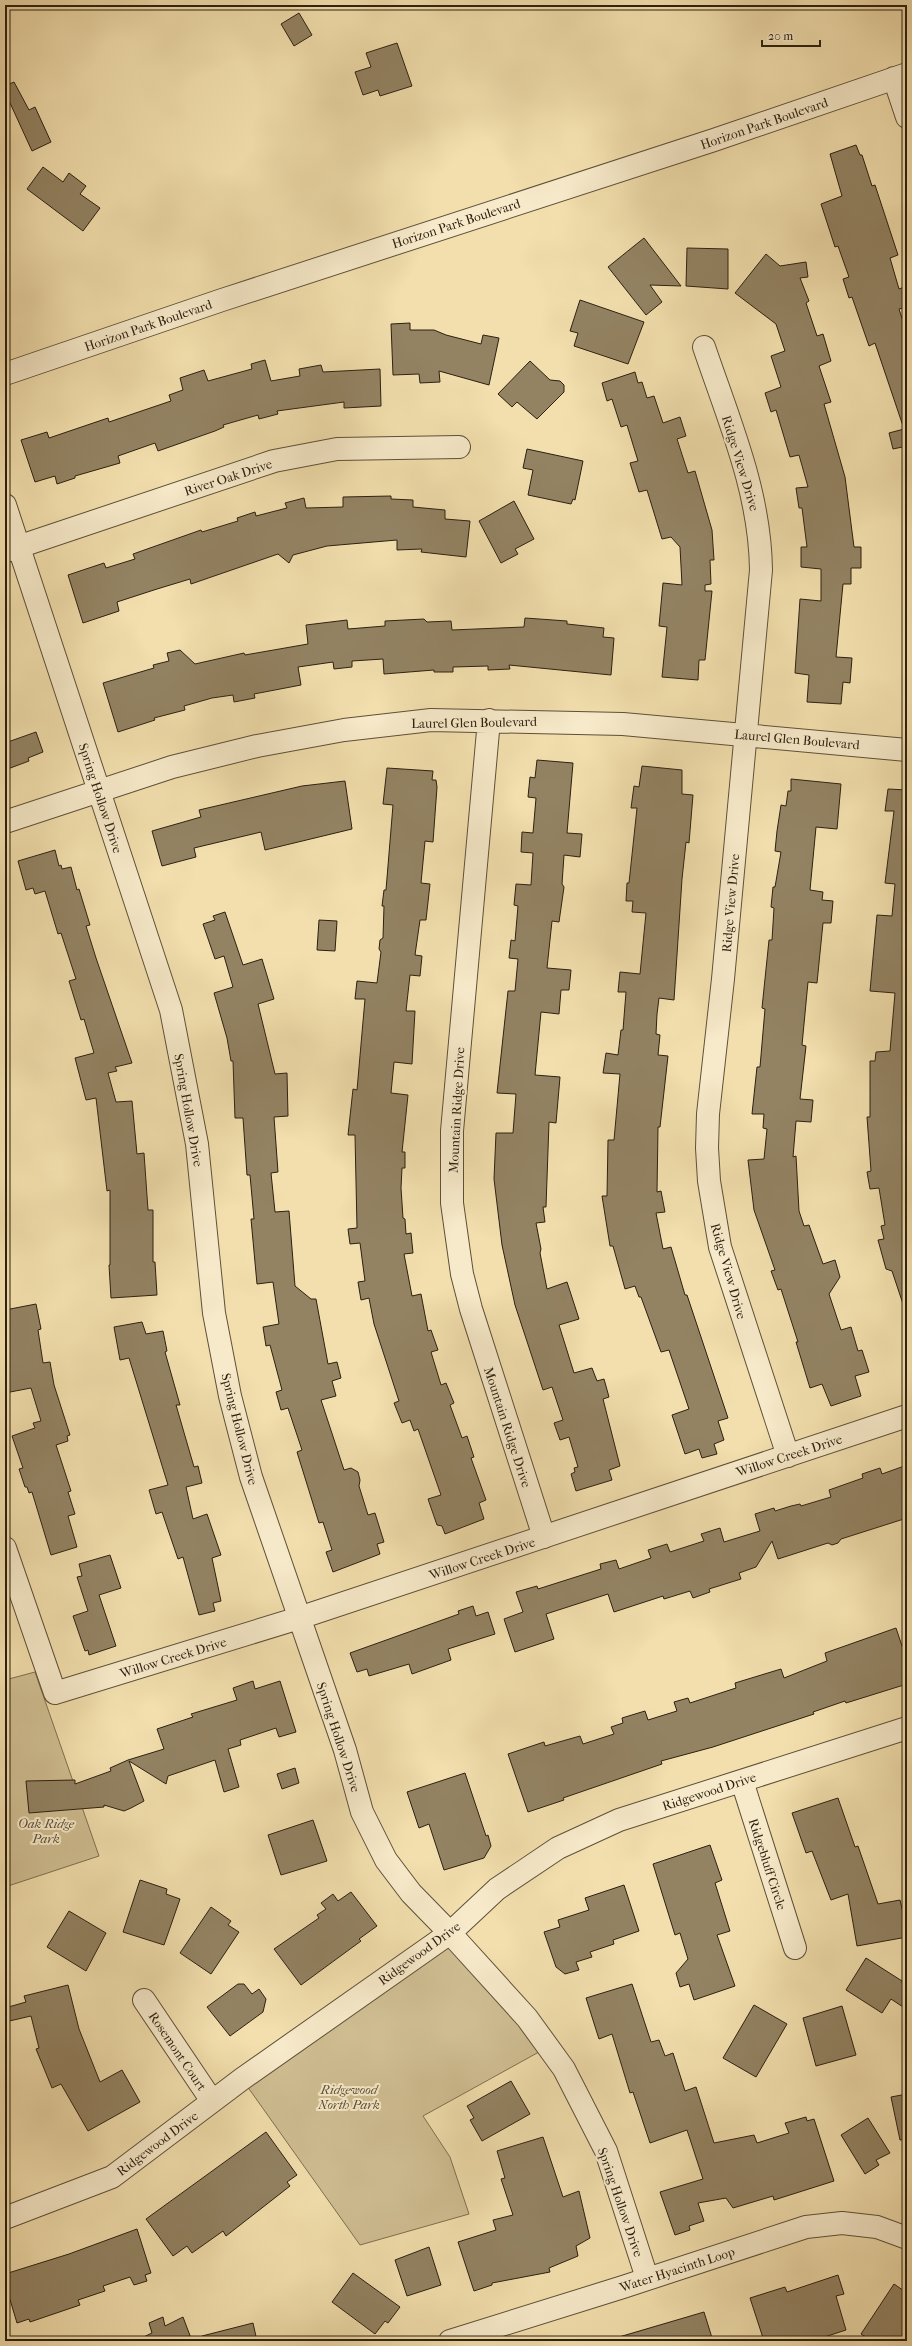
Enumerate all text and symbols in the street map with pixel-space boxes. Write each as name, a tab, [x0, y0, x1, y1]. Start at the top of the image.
scale bar	[762, 22, 820, 48]
text: 20 m	[768, 29, 793, 43]
street label: Horizon Park Boulevard	[698, 94, 831, 152]
street label: Horizon Park Boulevard	[390, 195, 523, 251]
street label: Horizon Park Boulevard	[82, 296, 215, 354]
street label: Ridge View Drive	[719, 414, 762, 513]
street label: River Oak Drive	[182, 456, 275, 499]
street label: Laurel Glen Boulevard	[411, 714, 538, 731]
street label: Laurel Glen Boulevard	[734, 727, 861, 753]
street label: Spring Hollow Drive	[76, 741, 126, 856]
street label: Ridge View Drive	[719, 852, 742, 953]
street label: Mountain Ridge Drive	[446, 1046, 467, 1173]
street label: Spring Hollow Drive	[171, 1052, 206, 1168]
street label: Ridge View Drive	[708, 1221, 750, 1321]
street label: Mountain Ridge Drive	[481, 1365, 534, 1490]
street label: Spring Hollow Drive	[218, 1372, 261, 1487]
street label: Willow Creek Drive	[733, 1431, 845, 1480]
street label: Willow Creek Drive	[426, 1534, 538, 1583]
street label: Willow Creek Drive	[117, 1634, 229, 1681]
street label: Spring Hollow Drive	[314, 1680, 364, 1795]
street label: Ridgewood Drive	[660, 1769, 758, 1814]
park label: Oak Ridge Park	[18, 1816, 75, 1846]
street label: Ridgebluff Circle	[746, 1817, 790, 1912]
street label: Ridgewood Drive	[375, 1918, 464, 1988]
street label: Rosemont Court	[146, 2009, 210, 2094]
park label: Ridgewood North Park	[317, 2082, 380, 2112]
street label: Ridgewood Drive	[114, 2108, 201, 2179]
street label: Spring Hollow Drive	[595, 2146, 646, 2259]
street label: Water Hyacinth Loop	[617, 2244, 737, 2295]

